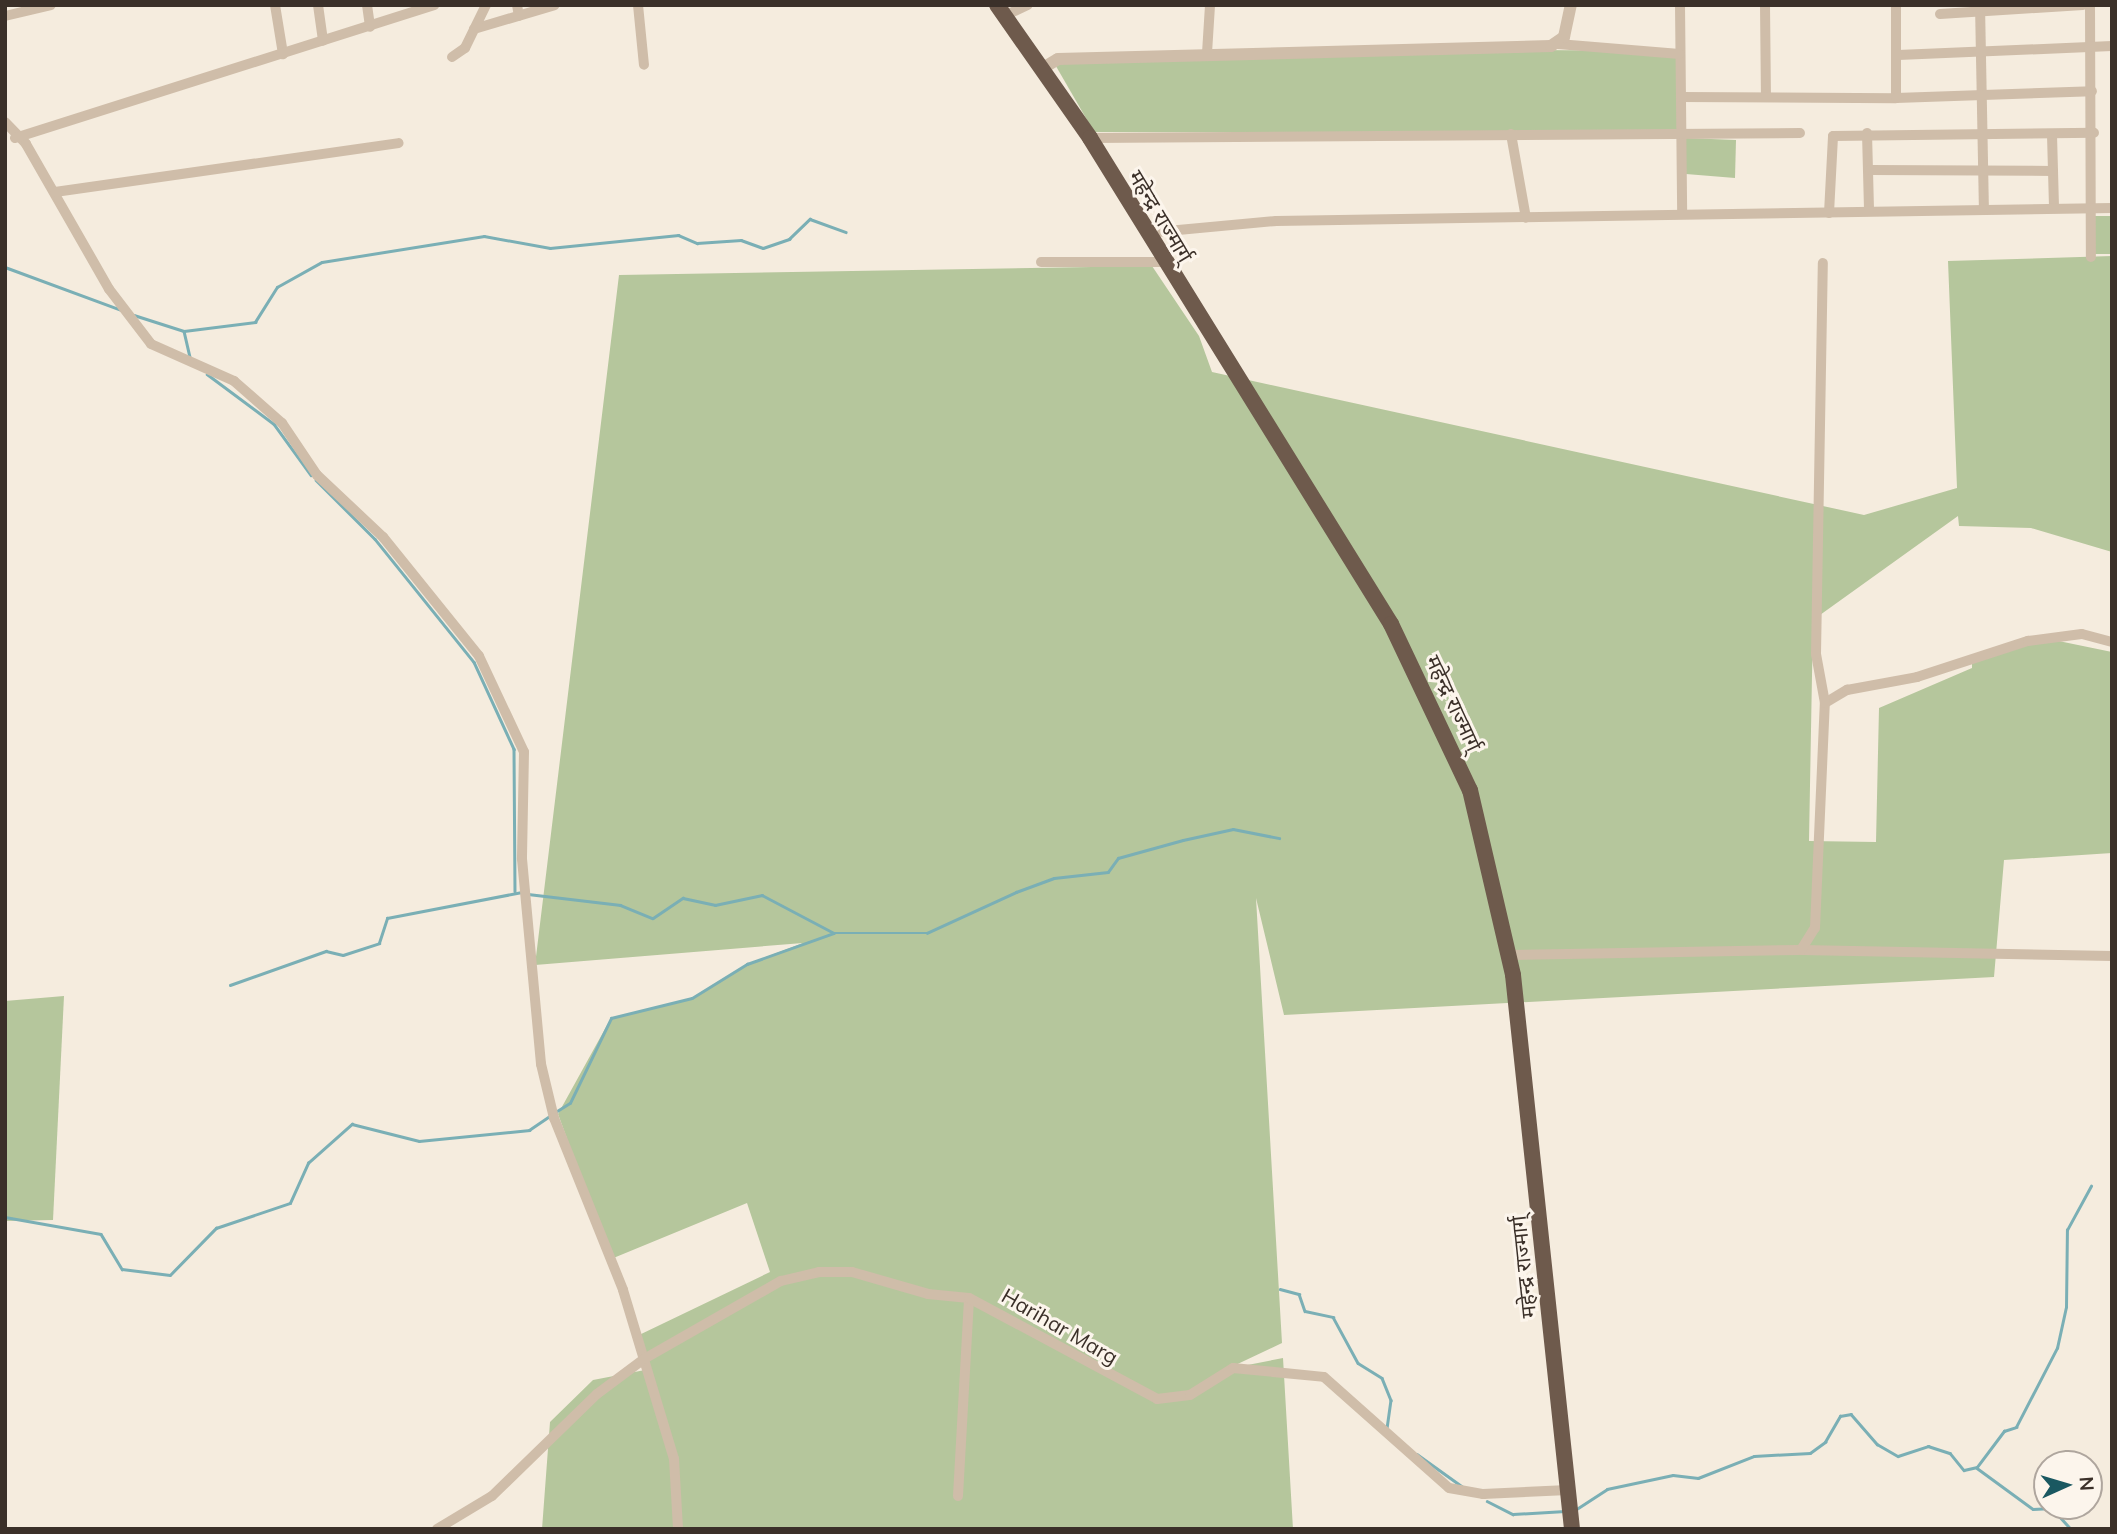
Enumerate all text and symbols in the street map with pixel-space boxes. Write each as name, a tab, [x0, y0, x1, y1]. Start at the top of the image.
street label: महेन्द्र राज्मार्ग्	[1124, 165, 1198, 267]
street label: महेन्द्र राज्मार्ग्	[1421, 651, 1487, 755]
street label: महेन्द्र राज्मार्ग्	[1505, 1215, 1541, 1319]
street label: Harihar Marg	[997, 1283, 1123, 1369]
north arrow	[2033, 1450, 2103, 1520]
text: N	[2074, 1476, 2099, 1492]

